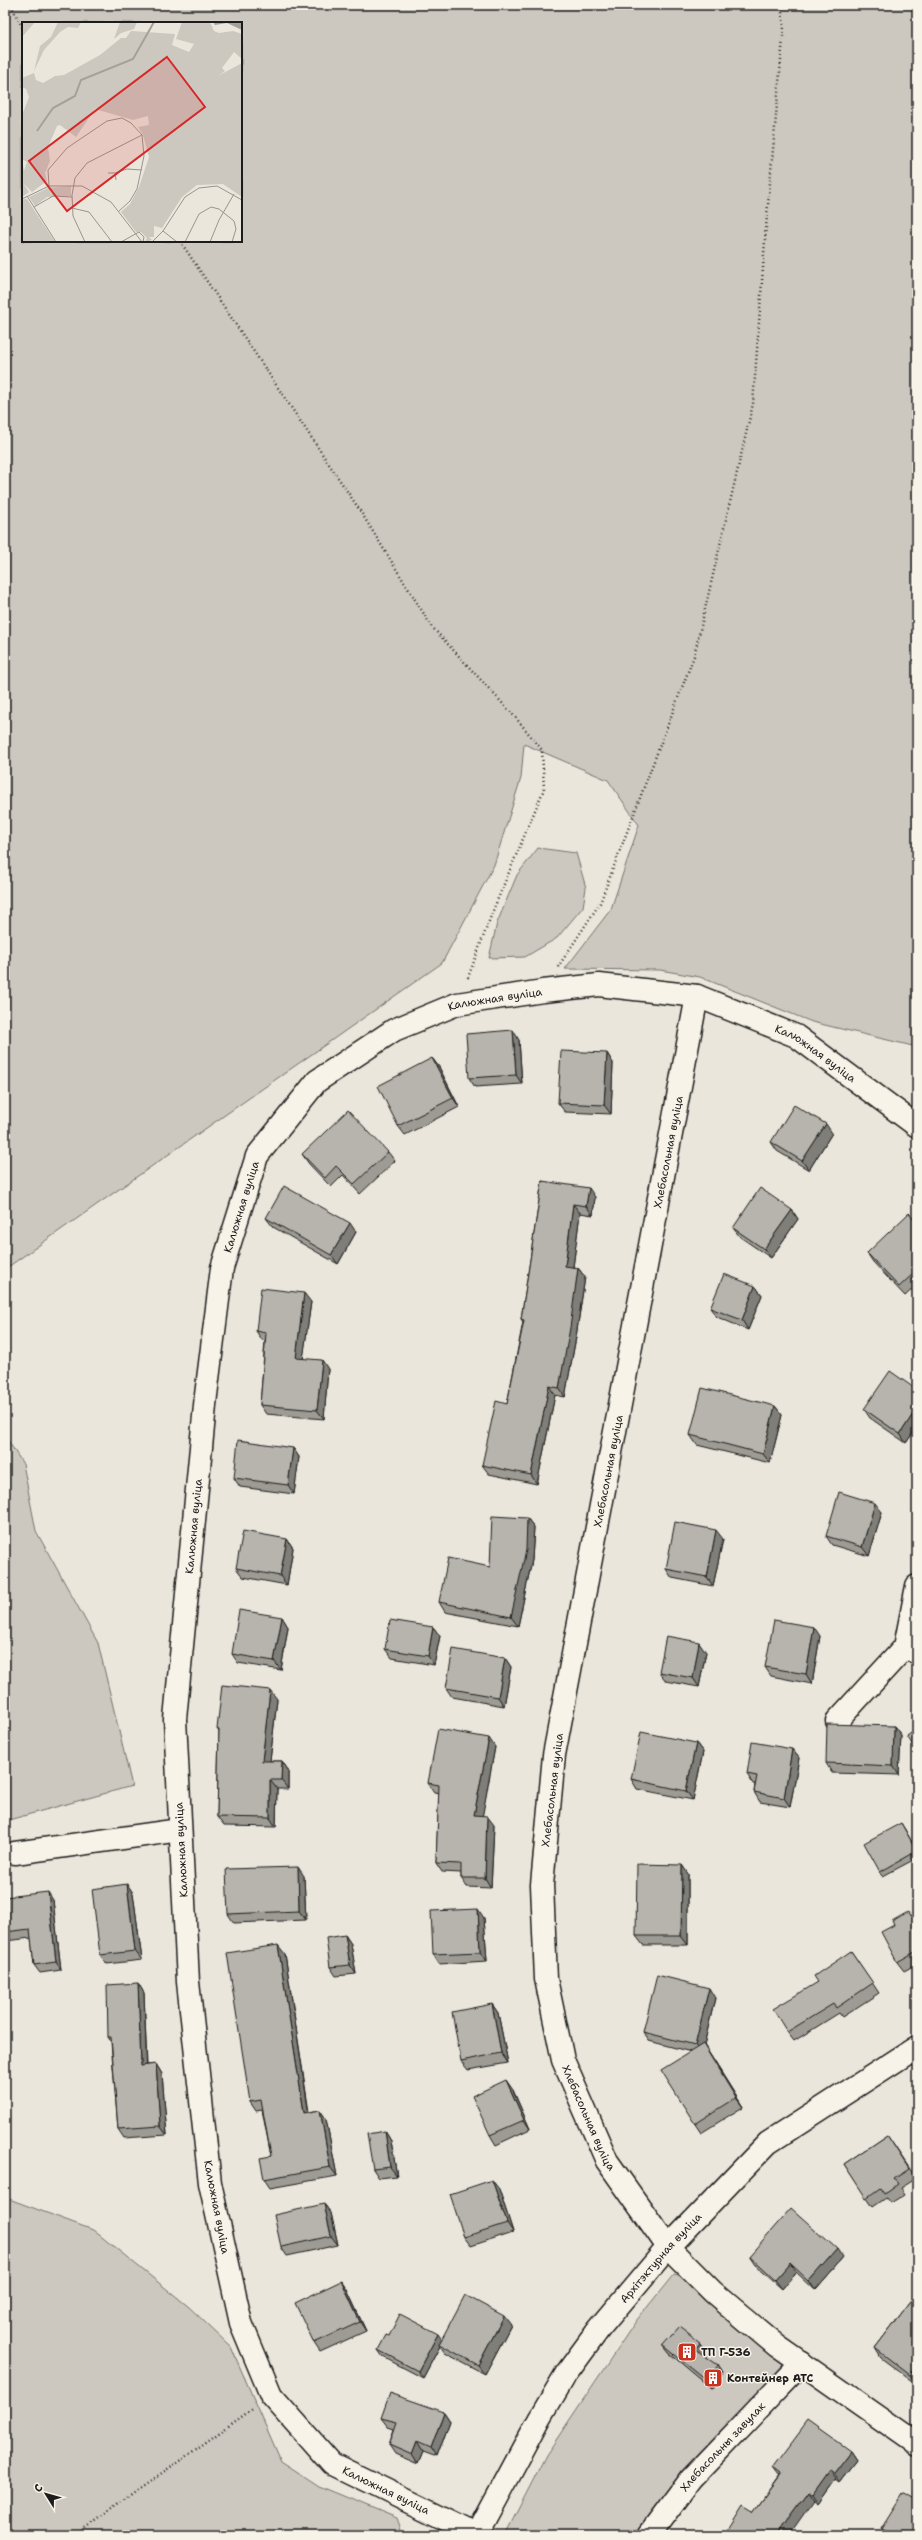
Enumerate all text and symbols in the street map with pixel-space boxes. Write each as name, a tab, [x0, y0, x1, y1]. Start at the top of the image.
inset map	[22, 22, 242, 242]
street label: Калюжная вуліца	[446, 984, 543, 1015]
street label: Калюжная вуліца	[772, 1021, 859, 1086]
street label: Хлебасольная вуліца	[650, 1094, 687, 1210]
street label: Калюжная вуліца	[220, 1159, 263, 1255]
street label: Хлебасольная вуліца	[590, 1413, 627, 1529]
street label: Калюжная вуліца	[182, 1478, 206, 1575]
street label: Хлебасольная вуліца	[538, 1732, 567, 1848]
street label: Калюжная вуліца	[172, 1802, 191, 1898]
street label: Хлебасольная вуліца	[558, 2063, 619, 2174]
street label: Калюжная вуліца	[200, 2159, 233, 2255]
street label: Архітэктурная вуліца	[617, 2210, 705, 2307]
building icon: ТП Г-536	[676, 2341, 698, 2363]
place label: ТП Г-536	[701, 2345, 751, 2360]
building icon: Контейнер АТС	[702, 2367, 724, 2389]
place label: Контейнер АТС	[727, 2371, 813, 2386]
street label: Хлебасольны завулак	[677, 2399, 769, 2495]
street label: Калюжная вуліца	[340, 2463, 432, 2518]
north arrow	[26, 2474, 66, 2514]
text: С	[30, 2481, 47, 2495]

